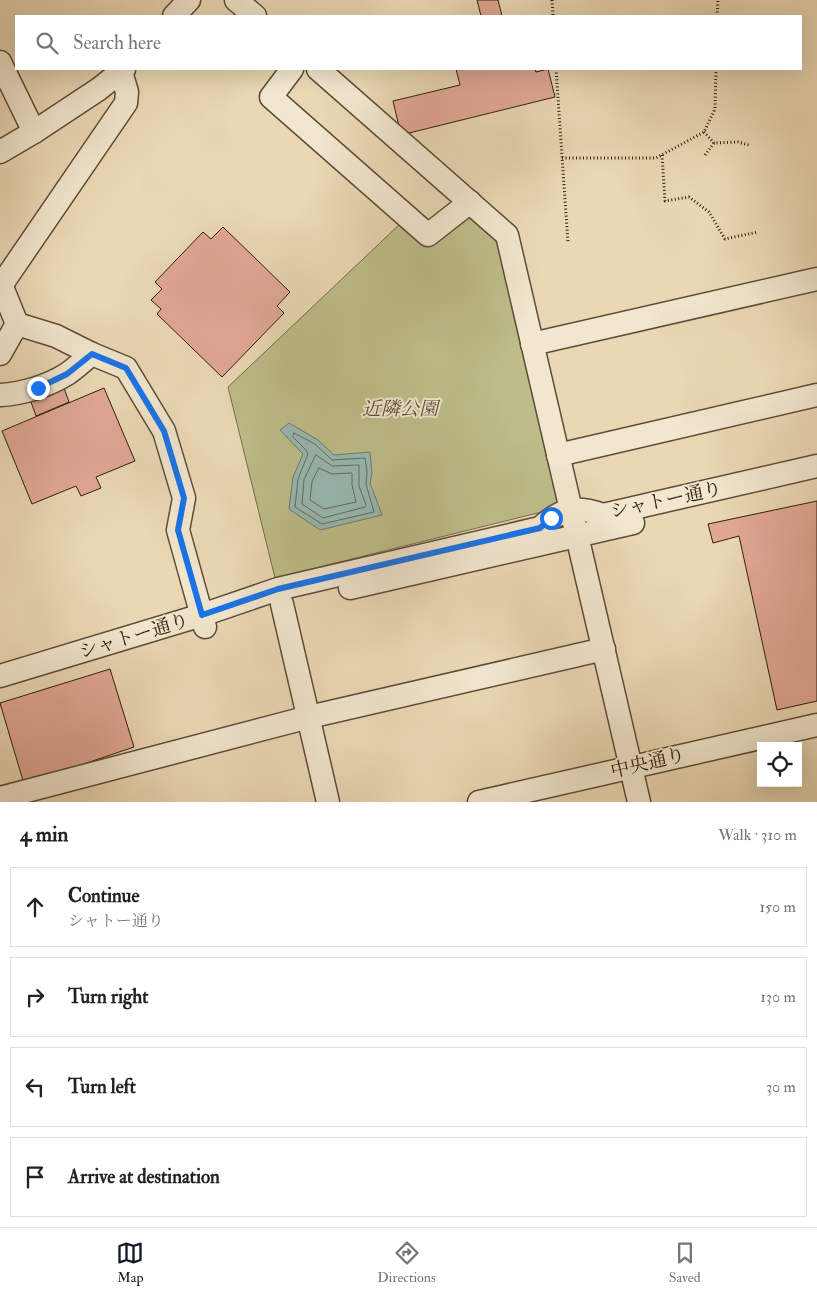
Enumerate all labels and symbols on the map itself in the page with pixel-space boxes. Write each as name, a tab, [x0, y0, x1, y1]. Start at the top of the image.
route end	[27, 377, 50, 400]
park label: 近隣公園	[362, 397, 441, 421]
street label: シャトー通り	[608, 476, 724, 524]
route start	[540, 507, 563, 530]
street label: シャトー通り	[76, 608, 192, 664]
street label: 中央通り	[608, 743, 688, 783]

